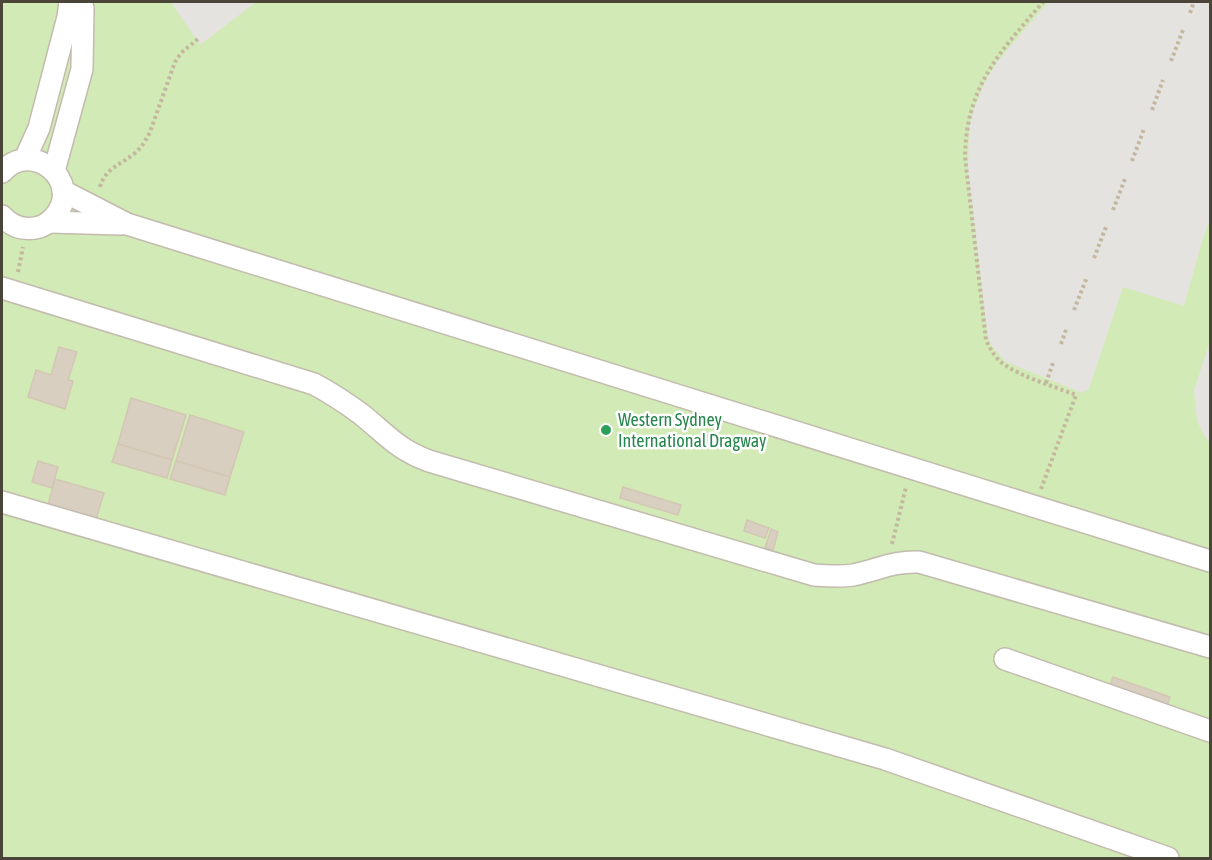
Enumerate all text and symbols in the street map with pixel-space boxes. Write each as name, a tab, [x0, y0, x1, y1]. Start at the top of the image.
place label: Western Sydney International Dragway	[618, 409, 767, 451]
marker: Western Sydney International Dragway	[599, 423, 613, 437]

